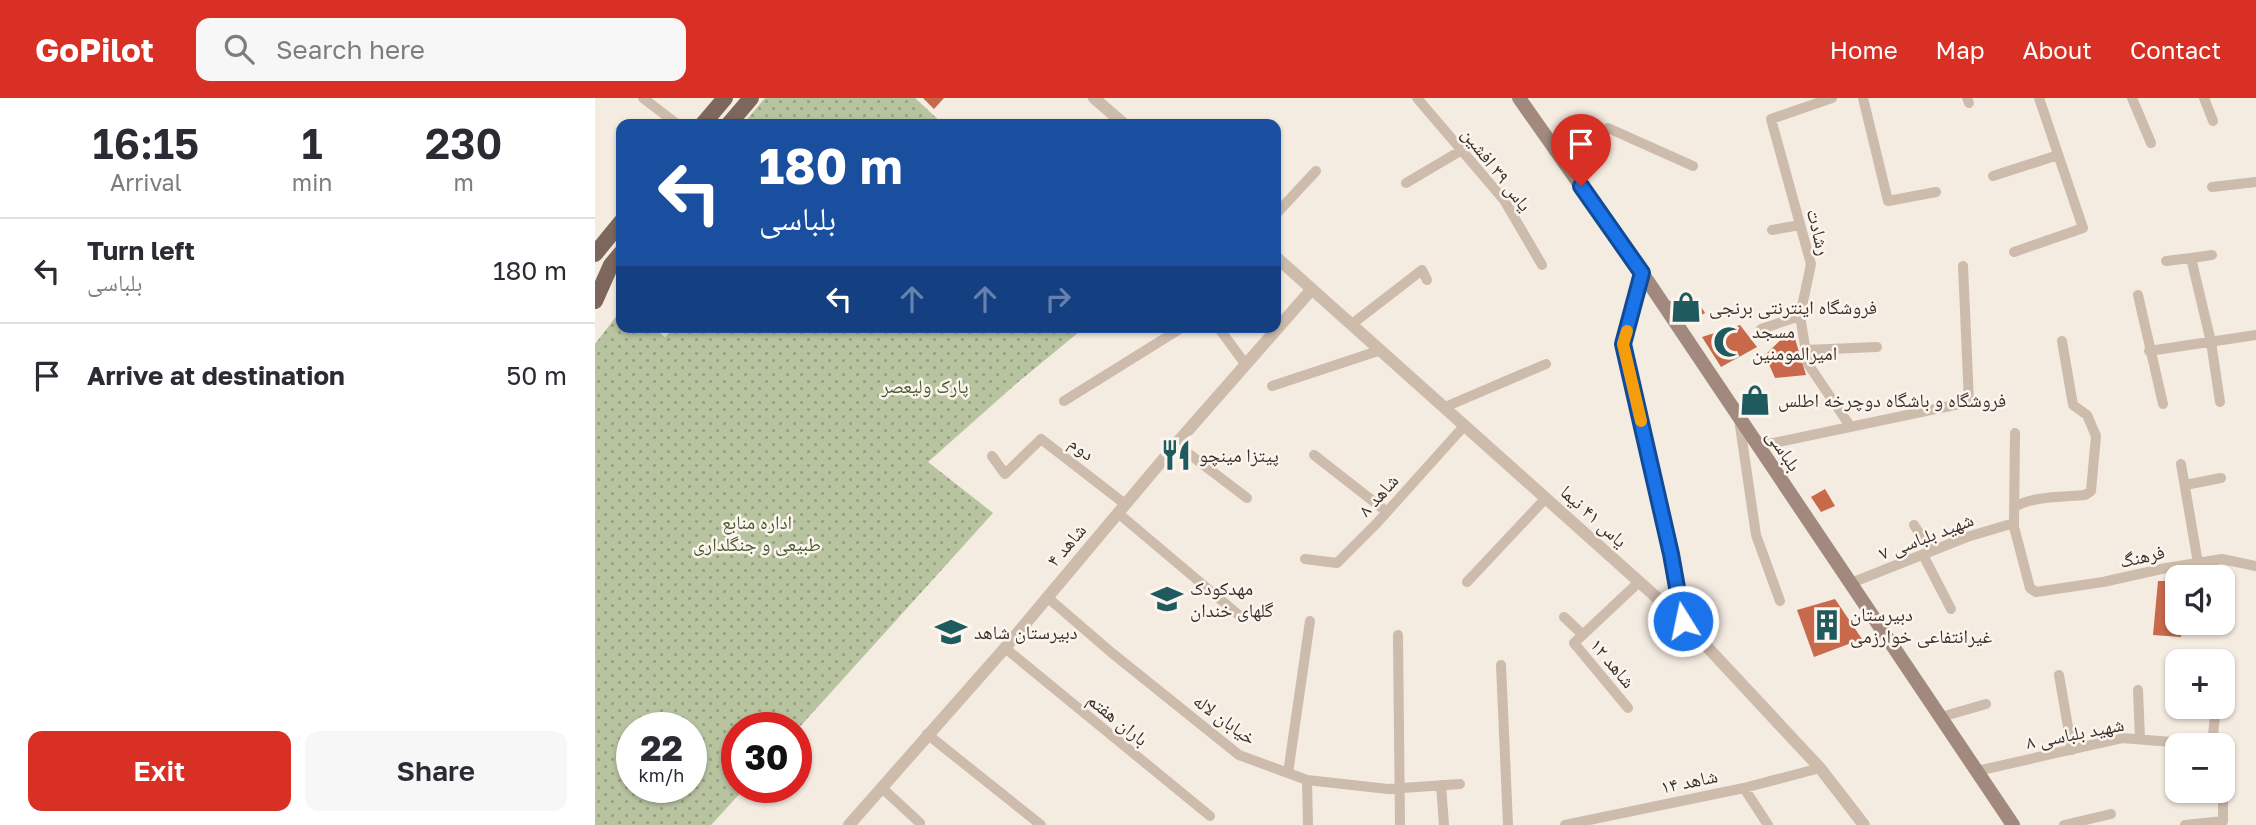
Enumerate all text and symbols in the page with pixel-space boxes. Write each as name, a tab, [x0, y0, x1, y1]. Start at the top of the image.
search box	[196, 18, 686, 81]
text: GoPilot	[35, 30, 154, 69]
icon: search	[220, 30, 258, 68]
text: Search here	[276, 34, 425, 65]
text: Home	[1830, 35, 1898, 64]
text: Map	[1936, 35, 1985, 64]
text: About	[2023, 35, 2092, 64]
text: Contact	[2130, 35, 2221, 64]
pin	[1551, 114, 1611, 186]
text: 16:15	[93, 118, 199, 168]
text: 1	[302, 118, 323, 168]
text: 230	[425, 118, 502, 168]
street label: یاس ۳۹ افشین	[1457, 122, 1537, 216]
icon: arrive	[1562, 125, 1600, 163]
text: 180 m	[759, 136, 903, 195]
icon: left	[644, 147, 735, 238]
text: Arrival	[110, 168, 182, 196]
text: min	[292, 168, 333, 196]
text: m	[454, 168, 474, 196]
text: بلباسی	[759, 199, 836, 237]
street label: رشادت	[1802, 206, 1836, 258]
text: Turn left	[87, 235, 195, 266]
icon: left	[28, 252, 66, 290]
text: 180 m	[493, 255, 567, 286]
text: بلباسی	[87, 268, 142, 296]
icon: left	[820, 280, 858, 318]
icon: ahead	[893, 280, 931, 318]
icon: ahead	[966, 280, 1004, 318]
icon: right	[1039, 280, 1077, 318]
shop icon: فروشگاه اینترنتی برنجی	[1669, 290, 1703, 324]
place label: فروشگاه اینترنتی برنجی	[1709, 295, 1877, 319]
place label: مسجد امیرالمومنین	[1752, 319, 1837, 365]
mosque icon: مسجد امیرالمومنین	[1712, 325, 1746, 359]
icon: arrive	[28, 357, 66, 395]
text: Arrive at destination	[87, 360, 345, 391]
text: 50 m	[506, 360, 567, 391]
park label: پارک ولیعصر	[880, 374, 969, 398]
shop icon: فروشگاه و باشگاه دوچرخه اطلس	[1738, 383, 1772, 417]
place label: فروشگاه و باشگاه دوچرخه اطلس	[1778, 388, 2006, 412]
street label: بلباسی	[1761, 424, 1807, 476]
street label: دوم	[1063, 431, 1100, 467]
restaurant icon: پیتزا مینچو	[1159, 438, 1193, 472]
place label: پیتزا مینچو	[1199, 443, 1279, 467]
street label: شاهد ۸	[1353, 469, 1403, 521]
street label: یاس ۴۱ نیما	[1556, 480, 1633, 552]
street label: شهید بلباسی ۷	[1875, 507, 1977, 565]
park label: اداره منابع طبیعی و جنگلداری	[693, 510, 821, 556]
street label: شاهد ۴	[1041, 518, 1090, 571]
street label: فرهنگ	[2117, 539, 2167, 573]
map controls	[2165, 565, 2235, 803]
button: sound	[2165, 565, 2235, 635]
place label: مهدکودک گلهای خندان	[1190, 576, 1273, 622]
school or university icon: مهدکودک گلهای خندان	[1150, 582, 1184, 616]
position arrow	[1646, 584, 1720, 658]
place label: دبیرستان غیرانتفاعی خوارزمی	[1850, 602, 1993, 648]
building icon: دبیرستان غیرانتفاعی خوارزمی	[1810, 608, 1844, 642]
school or university icon: دبیرستان شاهد	[934, 615, 968, 649]
place label: دبیرستان شاهد	[974, 620, 1078, 644]
street label: شاهد ۱۲	[1586, 633, 1641, 692]
button: +	[2165, 649, 2235, 719]
street label: باران هفتم	[1082, 687, 1153, 752]
street label: خیابان لاله	[1189, 688, 1261, 750]
speed limit sign: 30	[721, 712, 812, 803]
street label: شهید بلباسی ۸	[2024, 712, 2126, 754]
text: 22	[640, 727, 683, 769]
button: Exit	[28, 731, 291, 811]
button: Share	[305, 731, 567, 811]
button: −	[2165, 733, 2235, 803]
street label: شاهد ۱۴	[1658, 763, 1720, 798]
text: km/h	[639, 764, 684, 786]

